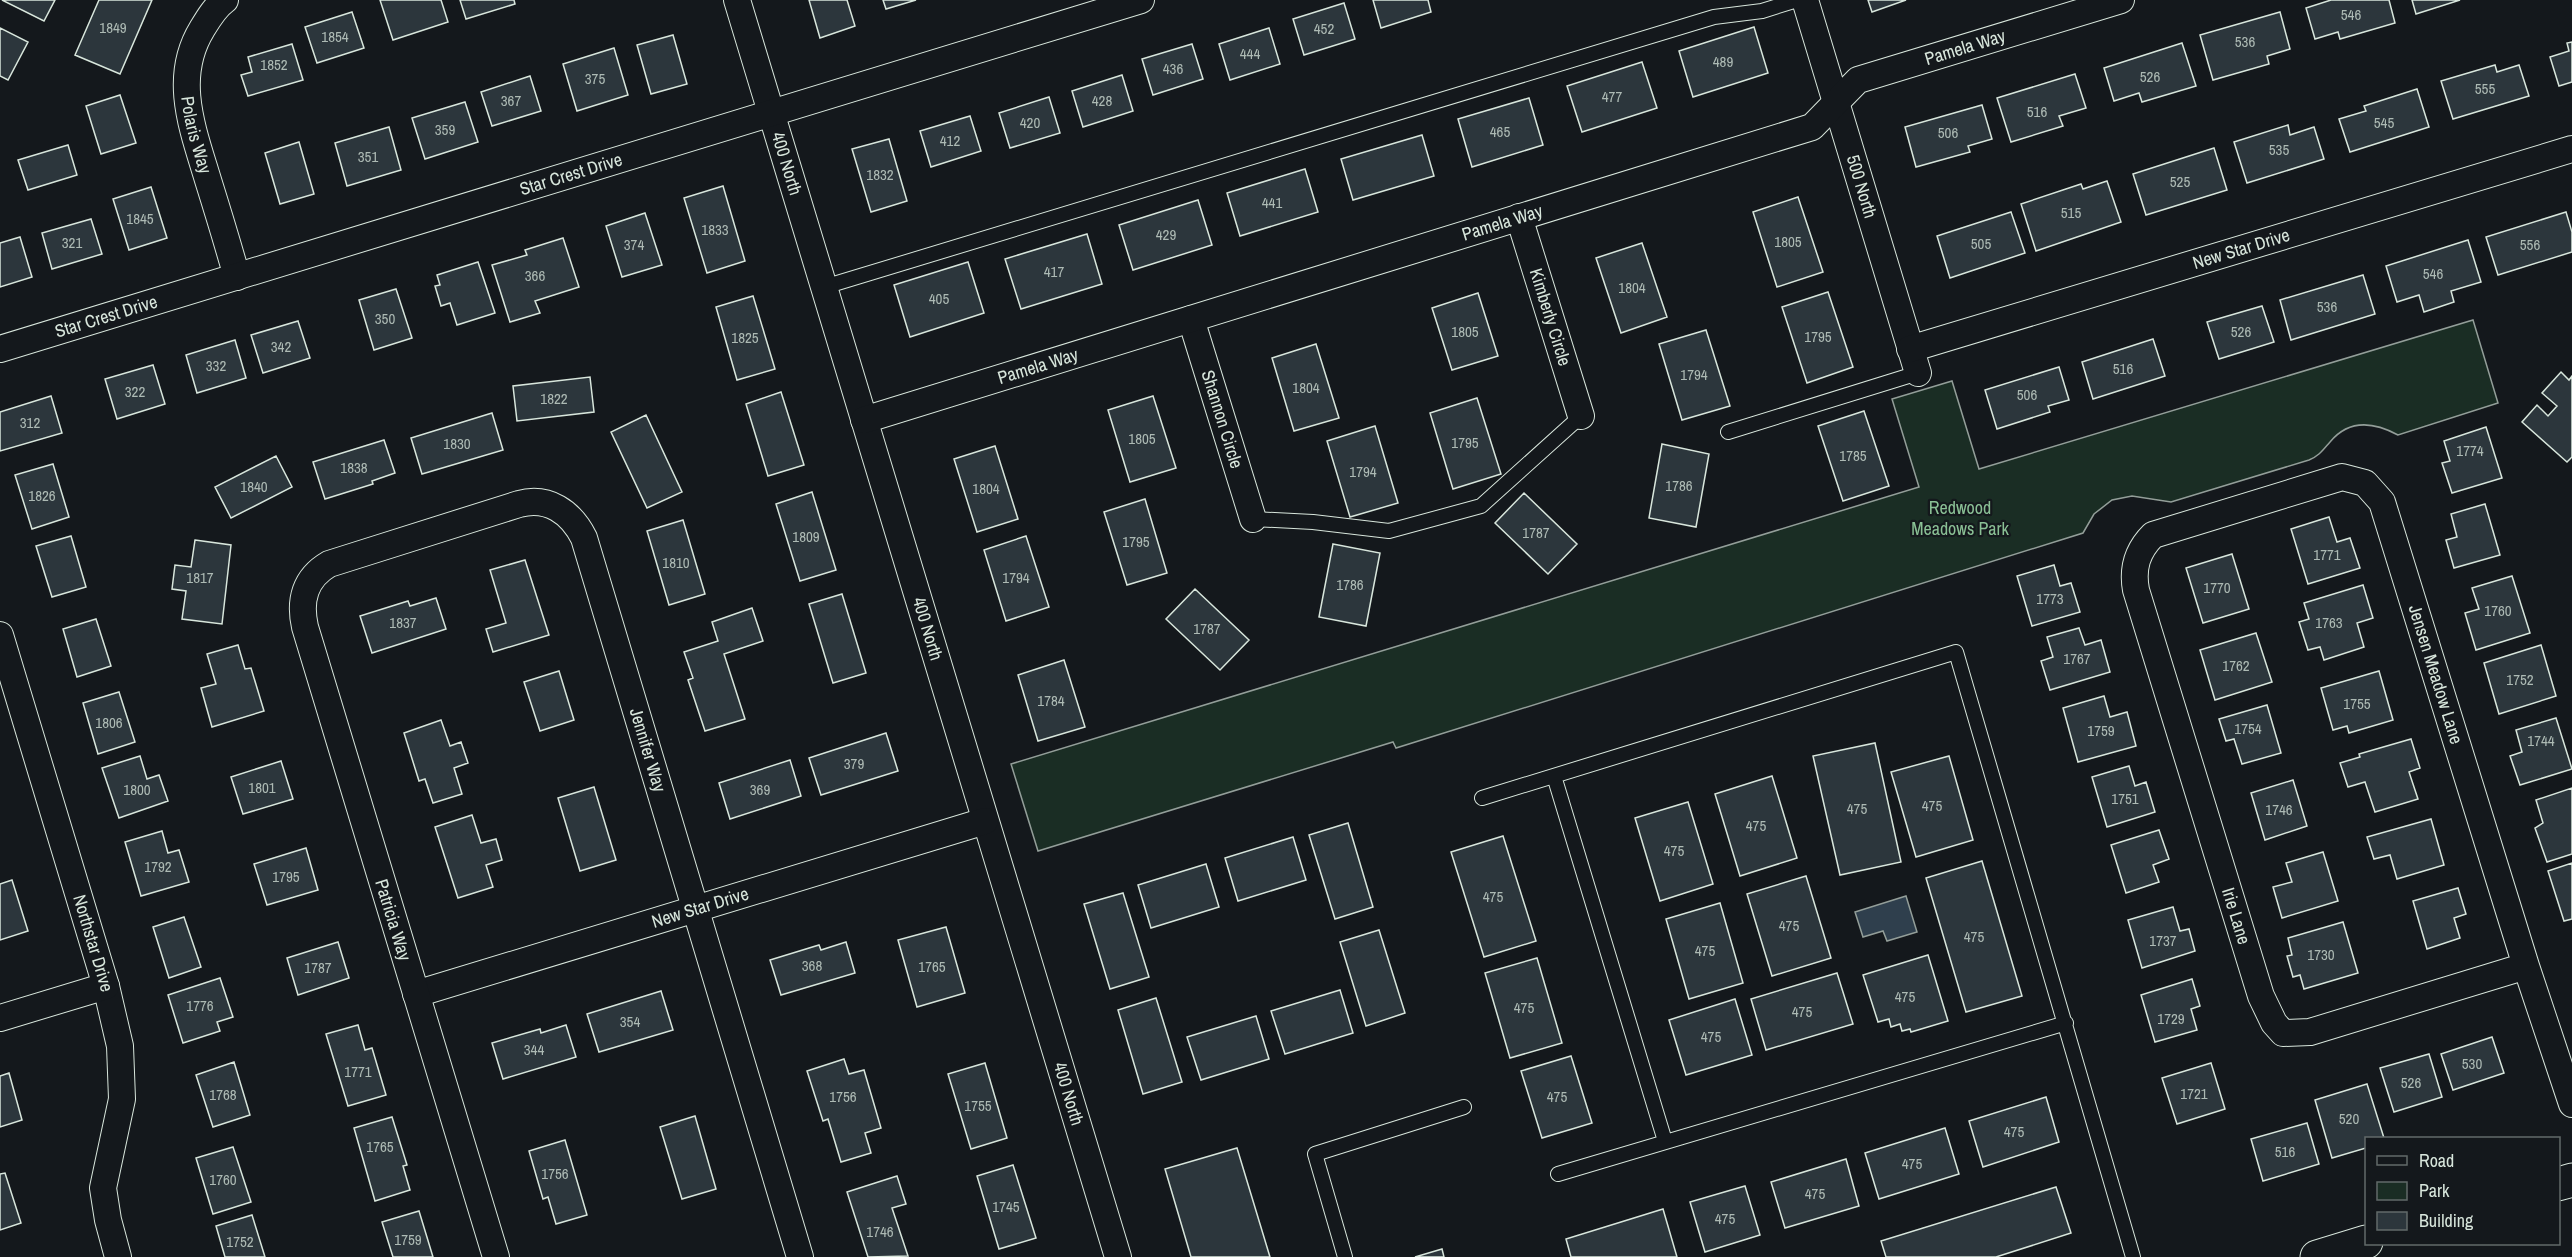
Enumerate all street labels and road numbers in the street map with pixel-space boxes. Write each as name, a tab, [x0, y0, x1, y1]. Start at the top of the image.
street label: Pamela Way	[1922, 23, 2009, 71]
street label: Polaris Way	[175, 95, 219, 177]
street label: 400 North	[766, 129, 808, 198]
street label: Star Crest Drive	[516, 146, 625, 201]
street label: 500 North	[1841, 152, 1883, 221]
street label: Pamela Way	[1459, 198, 1546, 246]
street label: New Star Drive	[2190, 222, 2293, 275]
street label: Kimberly Circle	[1524, 265, 1578, 369]
street label: Star Crest Drive	[52, 289, 160, 343]
street label: Pamela Way	[994, 341, 1082, 390]
street label: Shannon Circle	[1196, 367, 1250, 471]
street label: 400 North	[907, 594, 949, 663]
street label: Jensen Meadow Lane	[2403, 602, 2469, 747]
street label: Jennifer Way	[624, 705, 673, 796]
street label: Patricia Way	[369, 876, 418, 964]
street label: New Star Drive	[648, 881, 752, 934]
street label: Irie Lane	[2216, 884, 2257, 947]
street label: Northstar Drive	[67, 892, 120, 994]
street label: 400 North	[1048, 1059, 1090, 1128]

